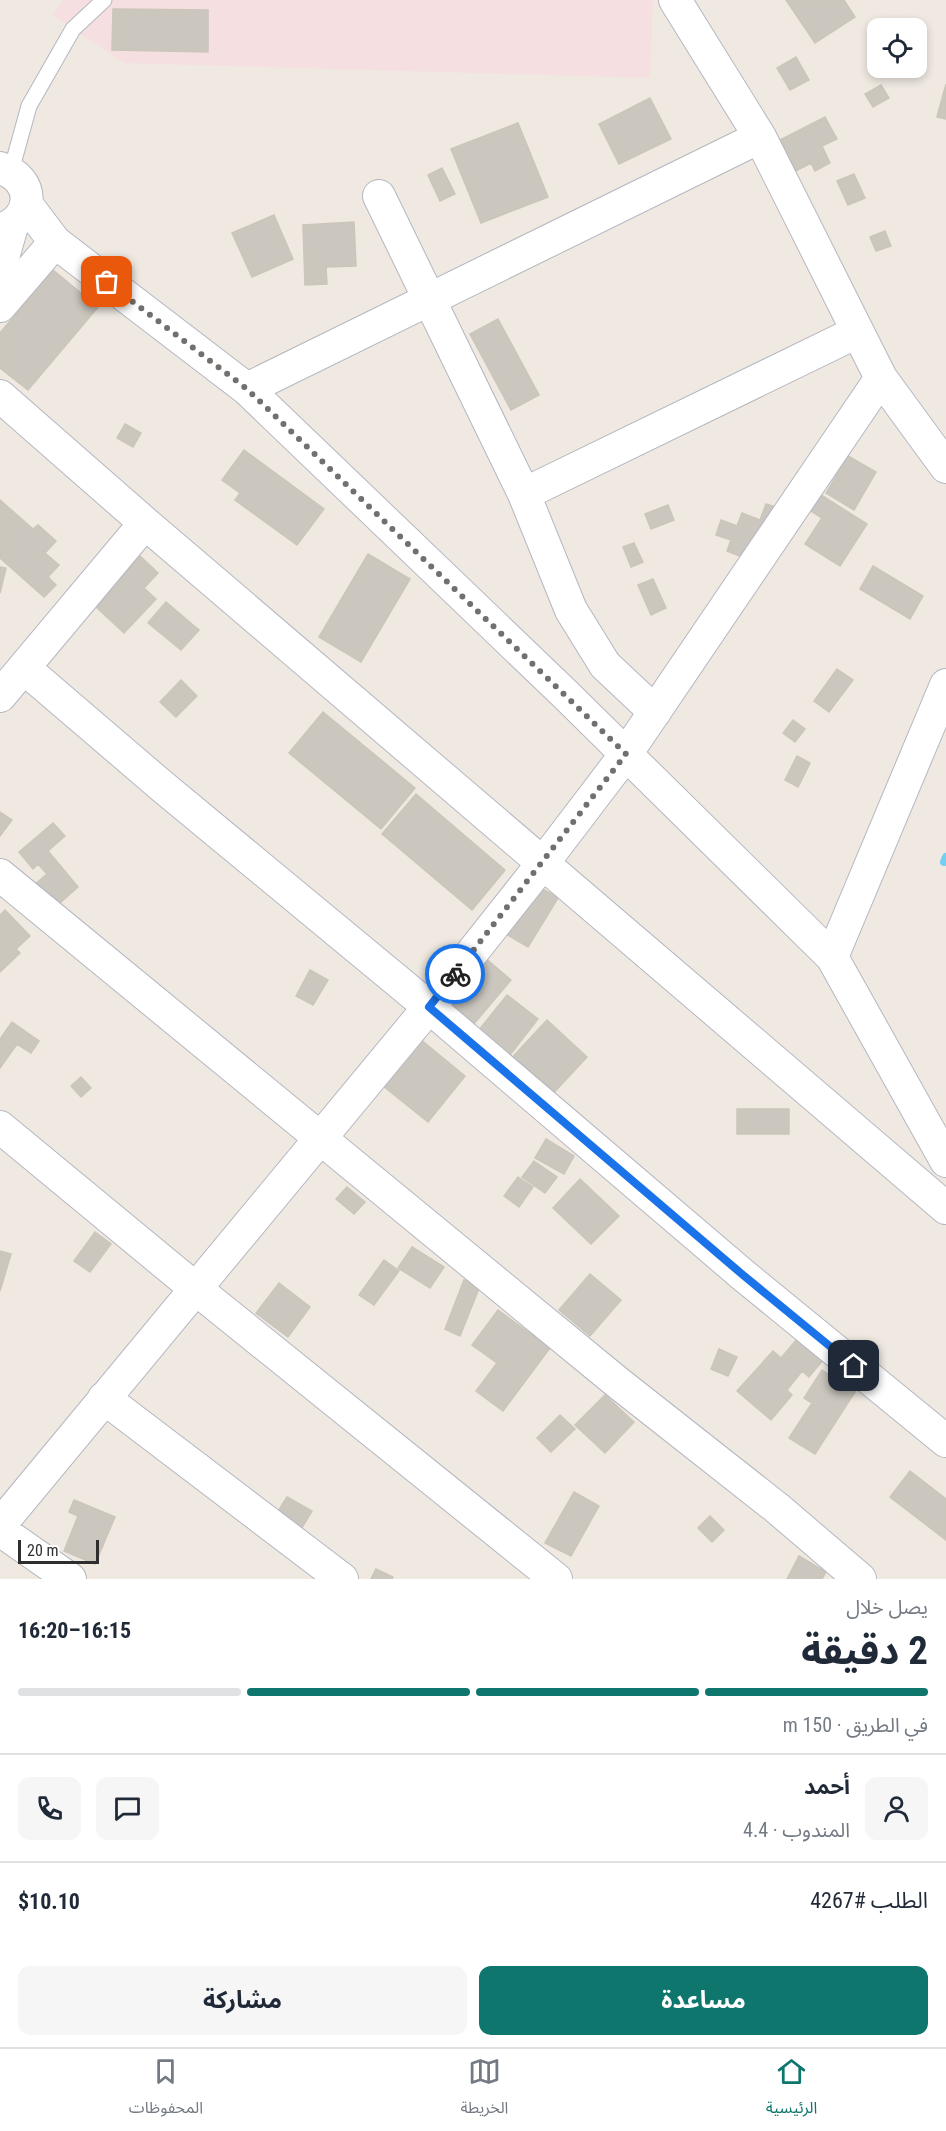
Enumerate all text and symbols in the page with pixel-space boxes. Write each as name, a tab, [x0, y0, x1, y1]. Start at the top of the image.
map controls	[867, 18, 927, 78]
button: locate	[867, 18, 927, 78]
pin	[81, 256, 132, 307]
icon: bag	[90, 265, 123, 298]
courier	[425, 944, 485, 1004]
icon: bike	[439, 958, 472, 991]
pin	[828, 1340, 879, 1391]
icon: home	[837, 1349, 870, 1382]
scale bar	[18, 1537, 99, 1564]
text: 20 m	[27, 1541, 59, 1560]
text: يصل خلال	[846, 1595, 928, 1619]
text: 16:15–16:20	[18, 1618, 131, 1643]
text: 2 دقيقة	[801, 1628, 928, 1674]
text: في الطريق · 150 m	[783, 1713, 928, 1737]
text: أحمد	[804, 1774, 850, 1799]
button: phone	[18, 1777, 81, 1840]
button: chat	[96, 1777, 159, 1840]
button: person	[865, 1777, 928, 1840]
text: المندوب · 4.4	[743, 1818, 850, 1842]
text: الطلب #4267	[810, 1888, 928, 1913]
text: $10.10	[18, 1889, 80, 1914]
button: مشاركة	[18, 1966, 467, 2035]
button: مساعدة	[479, 1966, 928, 2035]
tab: المحفوظات	[129, 2055, 203, 2125]
tab: الخريطة	[460, 2055, 508, 2125]
tab: الرئيسية	[766, 2055, 817, 2125]

